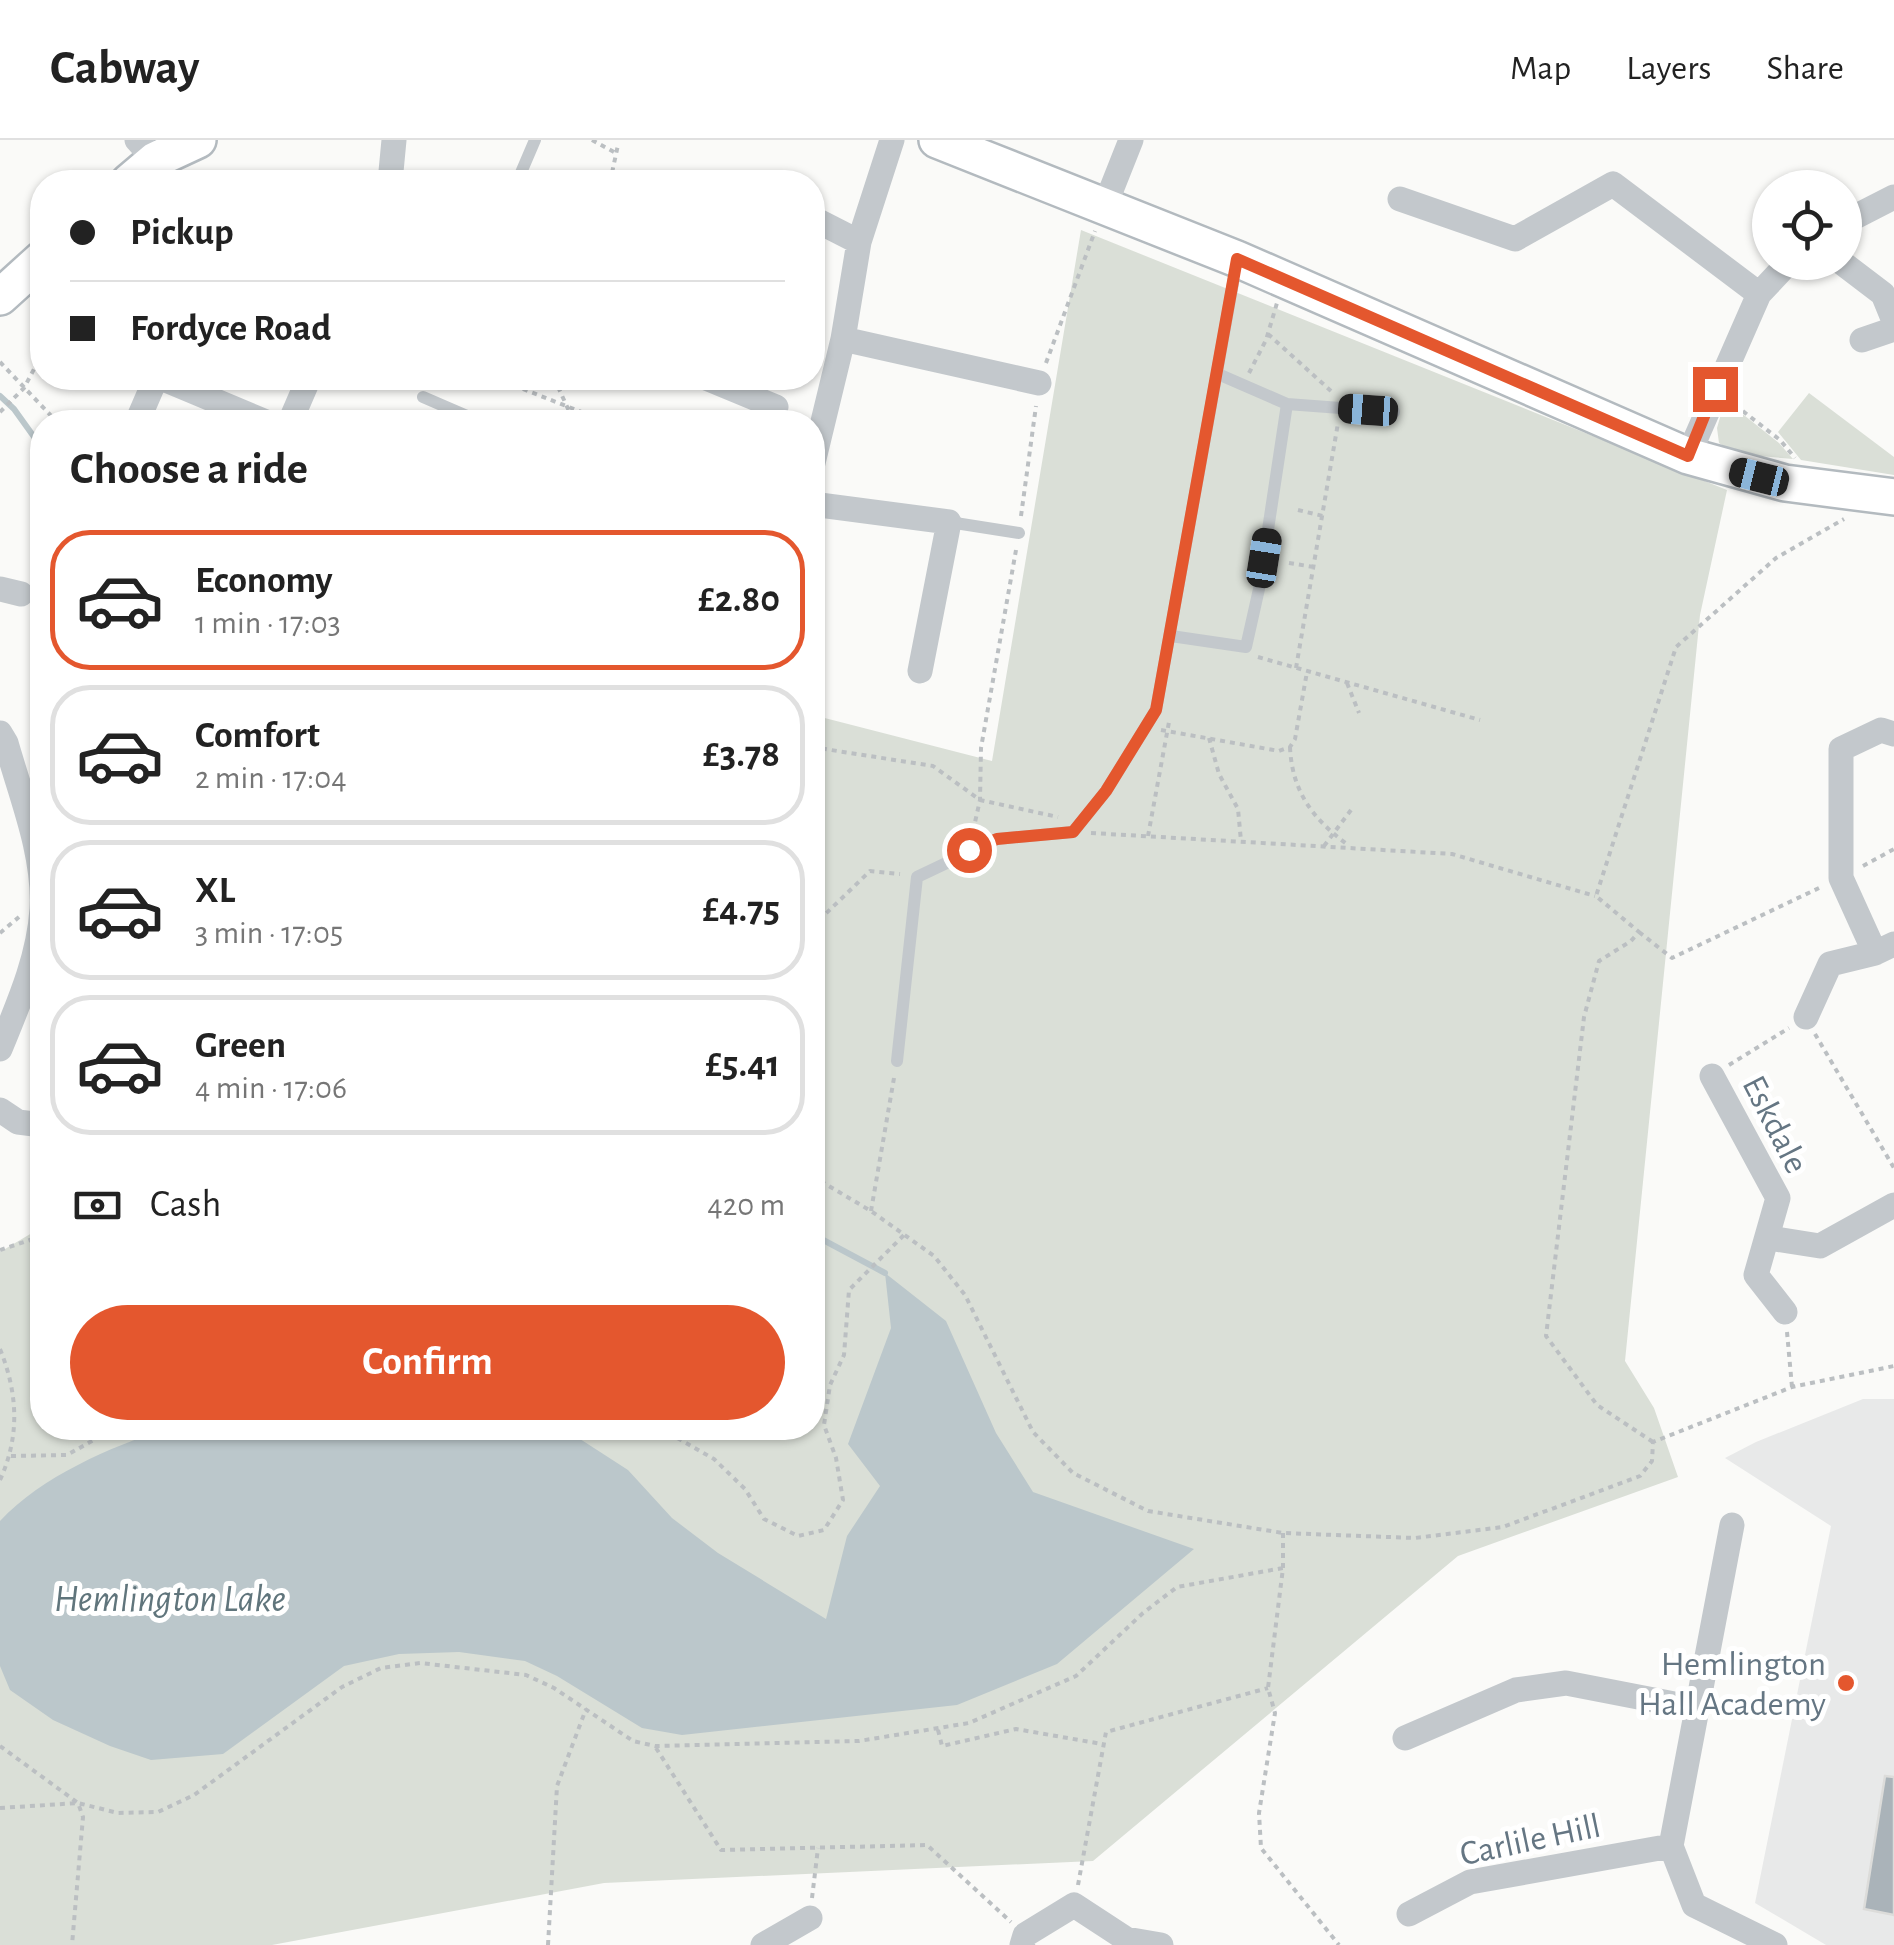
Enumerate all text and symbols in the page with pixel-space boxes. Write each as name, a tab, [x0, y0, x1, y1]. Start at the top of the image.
text: Cabway	[50, 45, 200, 93]
text: Map	[1510, 51, 1571, 86]
text: Layers	[1626, 51, 1711, 86]
text: Share	[1766, 51, 1844, 86]
map controls	[1752, 170, 1862, 280]
button: locate	[1752, 170, 1862, 280]
text: Pickup	[130, 214, 234, 252]
text: Fordyce Road	[130, 310, 331, 348]
route end	[1693, 367, 1738, 412]
car	[1337, 393, 1399, 427]
text: Choose a ride	[70, 447, 308, 492]
car	[1726, 455, 1792, 499]
car	[1244, 526, 1284, 590]
icon: car	[75, 555, 165, 645]
text: Economy	[195, 562, 333, 600]
text: £2.80	[698, 581, 780, 619]
text: 1 min · 17:03	[195, 607, 341, 639]
icon: car	[75, 710, 165, 800]
text: Comfort	[195, 717, 320, 755]
text: £3.78	[703, 736, 780, 774]
text: 2 min · 17:04	[195, 762, 347, 794]
route start	[947, 828, 992, 873]
icon: car	[75, 865, 165, 955]
text: XL	[195, 872, 235, 910]
text: £4.75	[702, 891, 780, 929]
text: 3 min · 17:05	[195, 917, 343, 949]
icon: car	[75, 1020, 165, 1110]
text: Green	[195, 1027, 286, 1065]
text: £5.41	[705, 1046, 780, 1084]
street label: Eskdale	[1735, 1070, 1814, 1179]
text: 4 min · 17:06	[195, 1072, 347, 1104]
icon: cash	[70, 1178, 125, 1233]
text: Cash	[150, 1186, 221, 1224]
text: 420 m	[707, 1189, 785, 1221]
button: Confirm	[70, 1305, 785, 1420]
water label: Hemlington Lake	[54, 1581, 286, 1619]
place label: Hemlington Hall Academy	[1638, 1647, 1826, 1722]
marker: Hemlington Hall Academy	[1835, 1672, 1857, 1694]
street label: Carlile Hill	[1457, 1809, 1604, 1872]

